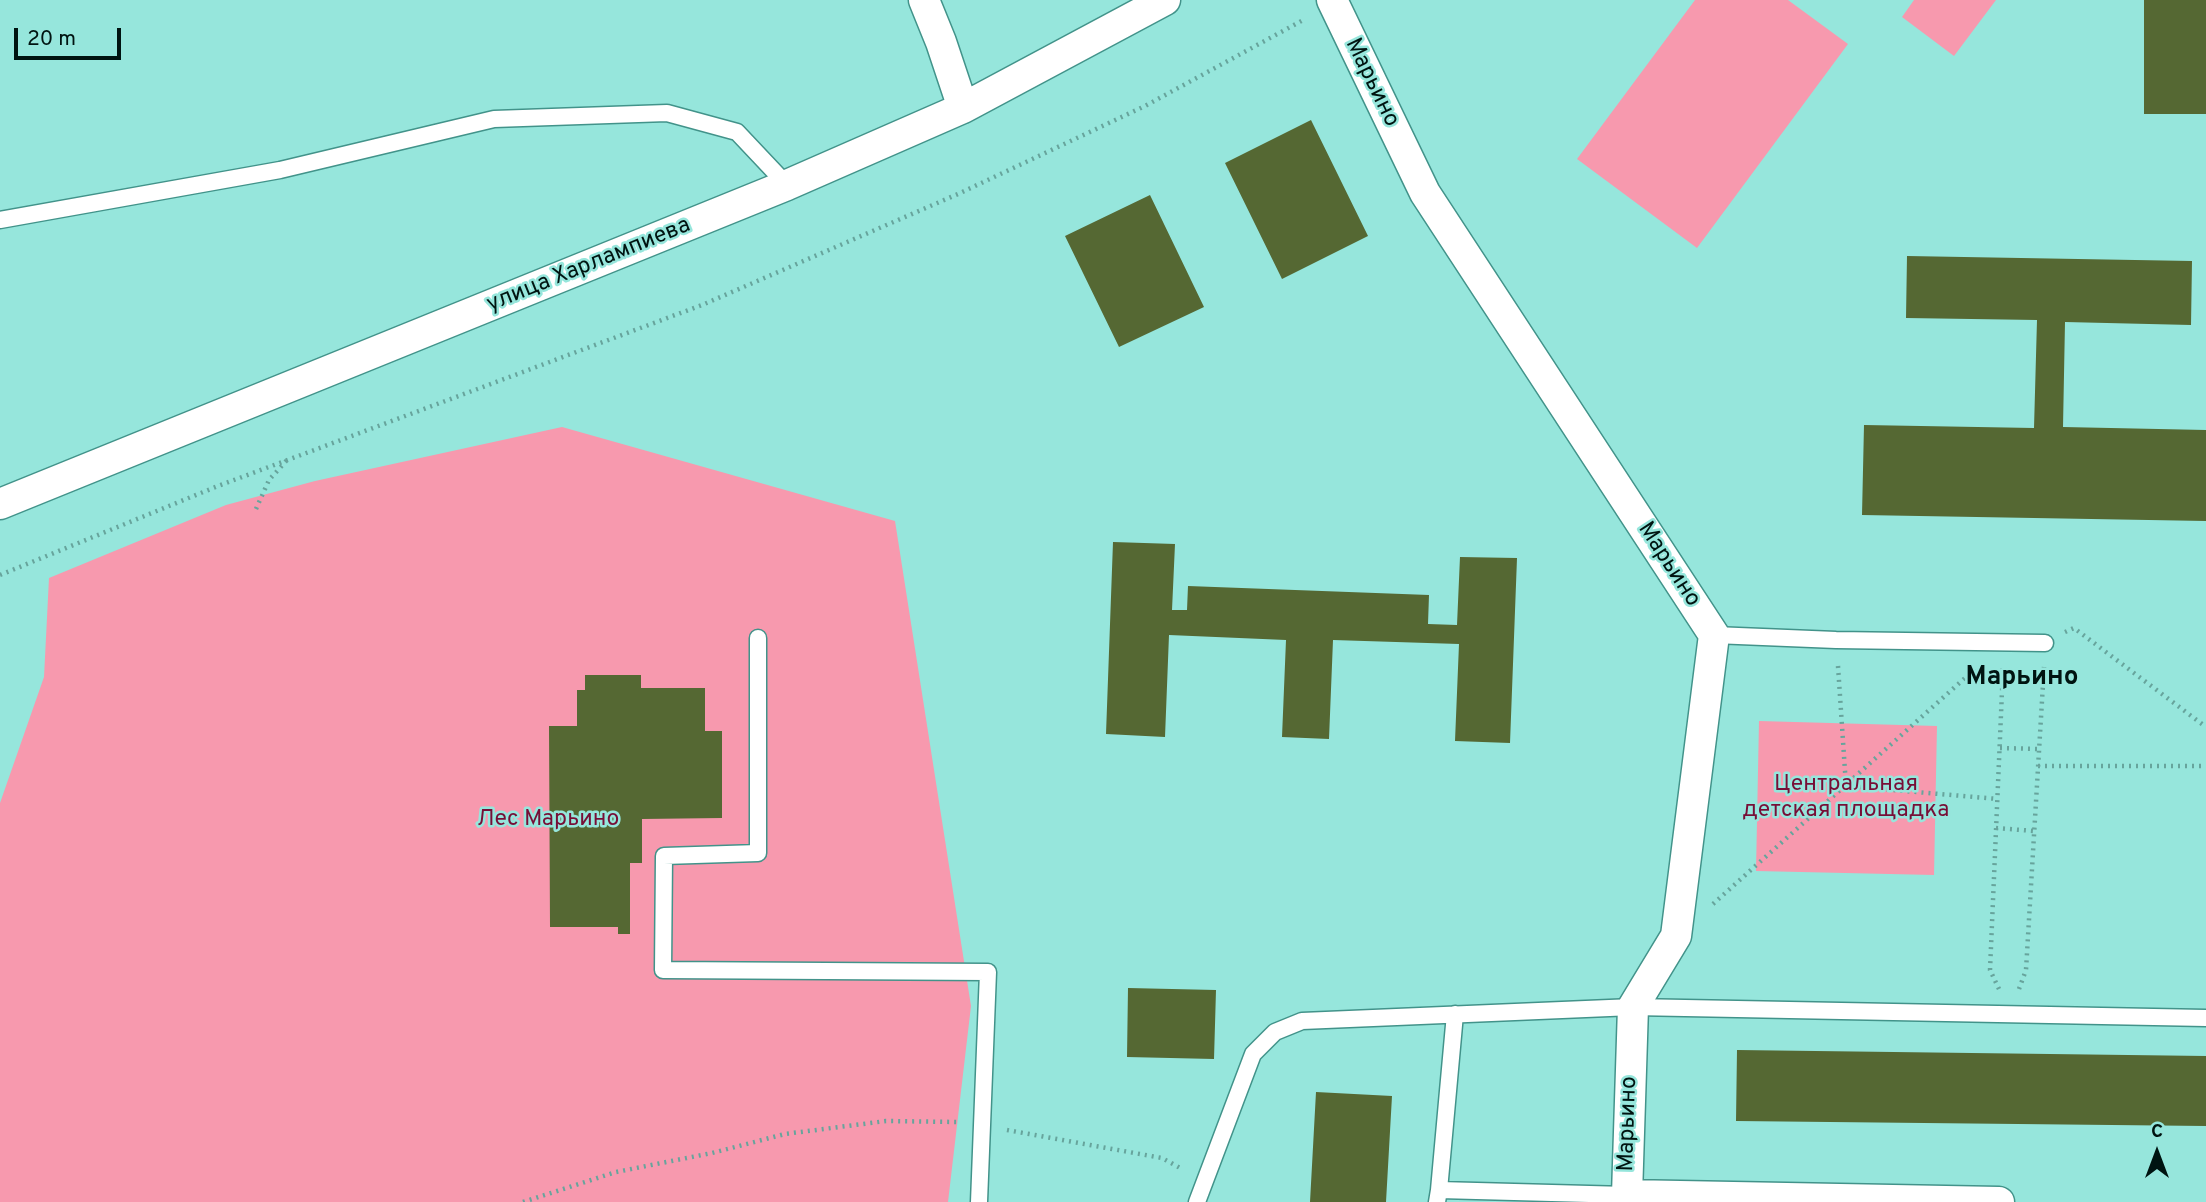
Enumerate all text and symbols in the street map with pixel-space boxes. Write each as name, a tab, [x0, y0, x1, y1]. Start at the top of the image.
scale bar	[18, 14, 124, 58]
text: 20 m	[27, 26, 76, 53]
street label: Марьино	[1338, 34, 1404, 132]
street label: улица Харлампиева	[483, 212, 695, 320]
street label: Марьино	[1630, 517, 1706, 613]
district label: Марьино	[1966, 663, 2078, 695]
park label: Центральная детская площадка	[1743, 771, 1949, 825]
park label: Лес Марьино	[477, 806, 619, 834]
street label: Марьино	[1614, 1076, 1644, 1172]
north arrow	[2122, 1118, 2192, 1188]
text: С	[2151, 1120, 2163, 1144]

